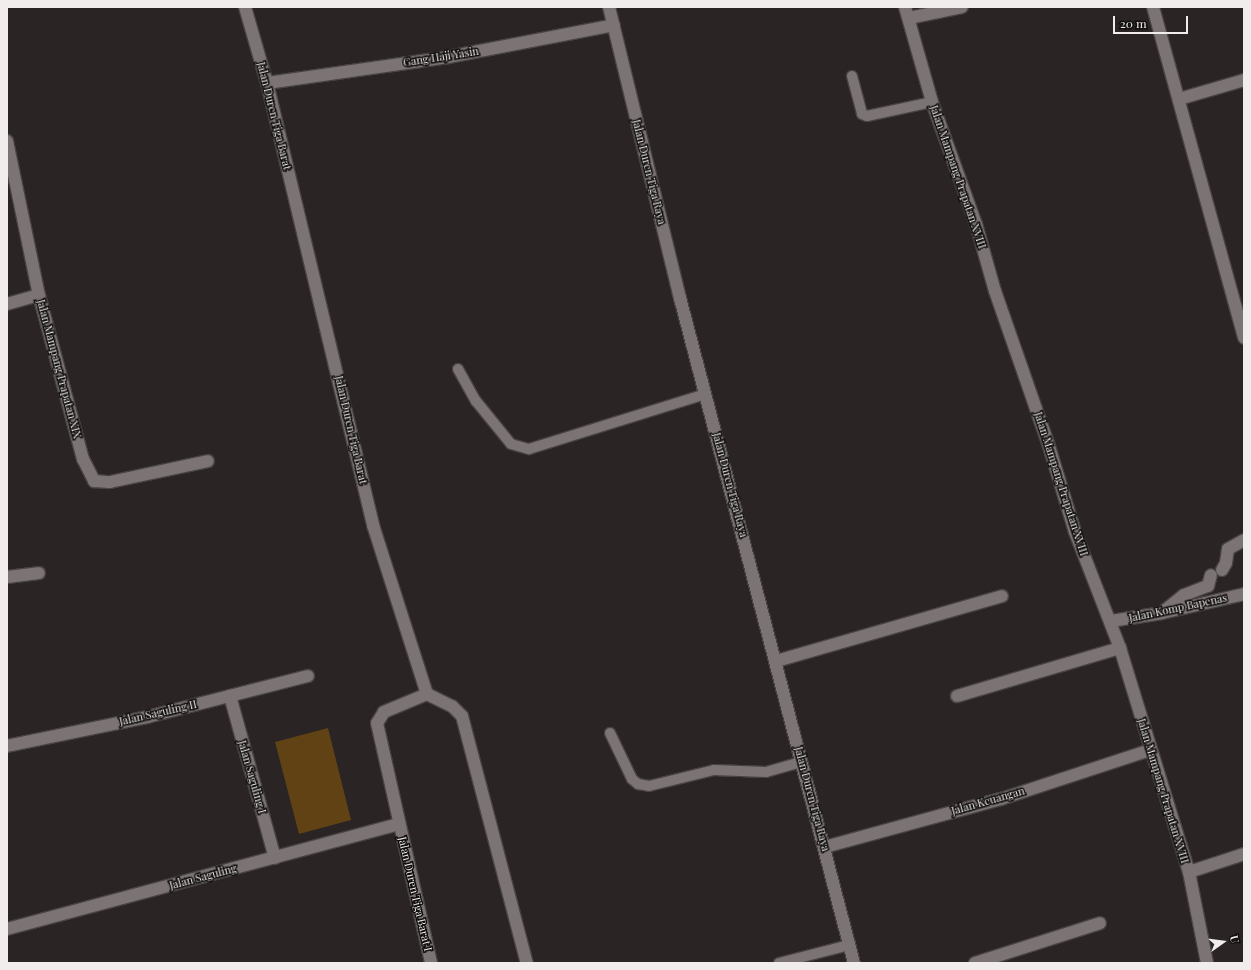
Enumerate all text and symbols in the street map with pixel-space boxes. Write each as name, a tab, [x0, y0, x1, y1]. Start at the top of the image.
scale bar	[1115, 8, 1190, 34]
text: 20 m	[1120, 15, 1147, 31]
street label: Gang Haji Yasin	[402, 44, 480, 70]
street label: Jalan Duren Tiga Barat	[254, 60, 294, 172]
street label: Jalan Mampang Prapatan XVIII	[927, 104, 989, 250]
street label: Jalan Duren Tiga Raya	[630, 118, 668, 226]
street label: Jalan Mampang Prapatan XIX	[34, 298, 84, 440]
street label: Jalan Duren Tiga Barat	[332, 374, 370, 486]
street label: Jalan Mampang Prapatan XVIII	[1031, 410, 1091, 558]
street label: Jalan Duren Tiga Raya	[710, 431, 750, 539]
street label: Jalan Komp Bapenas	[1128, 591, 1228, 625]
street label: Jalan Saguling II	[118, 698, 198, 728]
street label: Jalan Mampang Prapatan XVIII	[1135, 717, 1191, 865]
street label: Jalan Saguling I	[235, 739, 269, 815]
street label: Jalan Duren Tiga Raya	[792, 745, 832, 853]
street label: Jalan Keuangan	[950, 784, 1026, 818]
street label: Jalan Duren Tiga Barat I	[395, 835, 435, 953]
street label: Jalan Saguling	[168, 862, 238, 892]
north arrow	[1203, 922, 1243, 962]
text: U	[1227, 933, 1243, 944]

